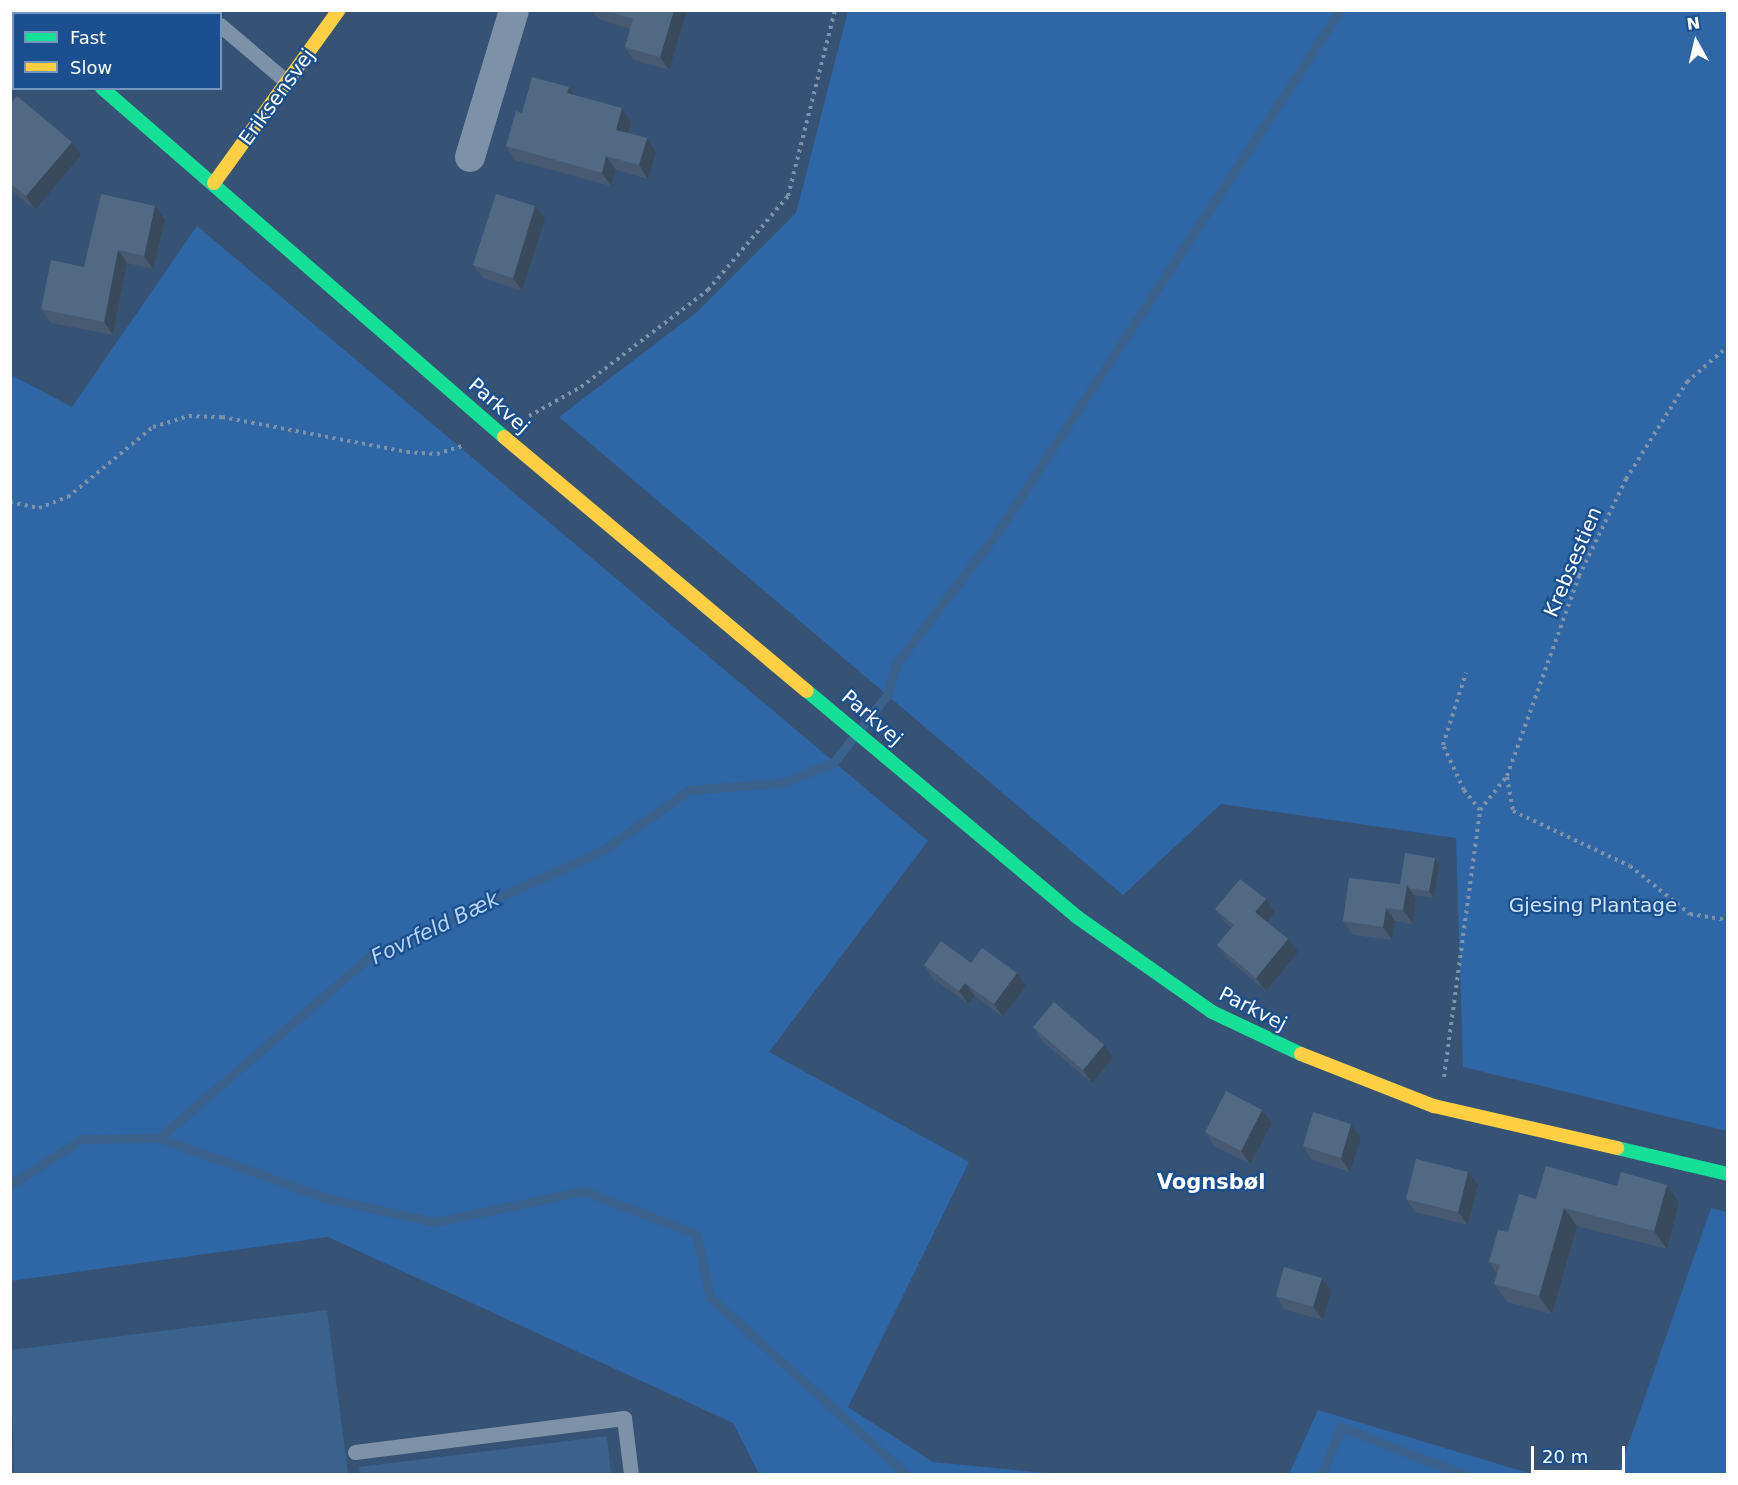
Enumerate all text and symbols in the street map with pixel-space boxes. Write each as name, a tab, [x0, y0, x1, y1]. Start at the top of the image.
legend	[12, 12, 222, 90]
north arrow	[1666, 12, 1726, 72]
text: N	[1685, 13, 1701, 34]
text: Fast	[70, 27, 106, 48]
street label: Eriksensvej	[234, 44, 320, 150]
text: Slow	[70, 57, 112, 78]
street label: Parkvej	[464, 373, 534, 439]
street label: Krebsestien	[1539, 503, 1607, 621]
street label: Parkvej	[837, 685, 907, 751]
water label: Fovrfeld Bæk	[367, 886, 503, 970]
park label: Gjesing Plantage	[1509, 893, 1677, 917]
street label: Parkvej	[1215, 982, 1291, 1036]
district label: Vognsbøl	[1157, 1169, 1265, 1195]
scale bar	[1534, 1434, 1628, 1472]
text: 20 m	[1542, 1446, 1588, 1467]

